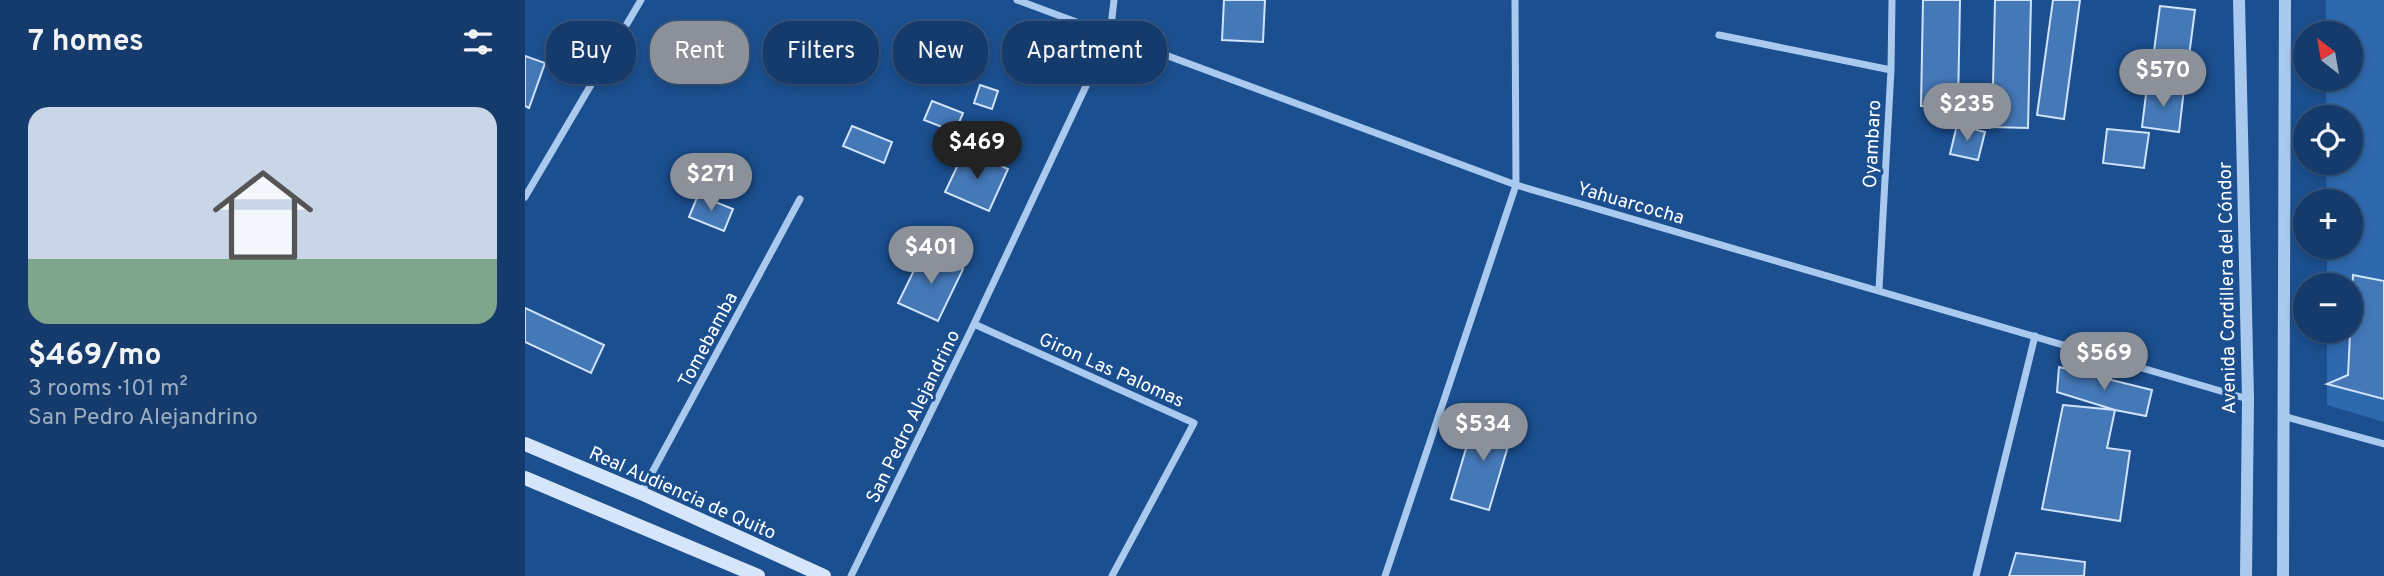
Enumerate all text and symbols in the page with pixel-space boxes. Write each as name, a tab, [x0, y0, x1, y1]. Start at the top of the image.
chip: Buy	[546, 21, 636, 84]
chip: Rent	[650, 21, 749, 84]
chip: Filters	[763, 21, 879, 84]
chip: New	[893, 21, 988, 84]
chip: Apartment	[1002, 21, 1167, 84]
north arrow	[2293, 21, 2363, 91]
map controls	[2293, 21, 2363, 343]
icon: filters	[459, 23, 497, 61]
text: 7 homes	[28, 24, 144, 61]
pin: $570	[2122, 50, 2204, 109]
text: $570	[2135, 57, 2191, 86]
pin: $235	[1926, 83, 2008, 143]
text: $235	[1939, 91, 1995, 120]
street label: Oyambaro	[1859, 99, 1887, 189]
button: locate	[2293, 105, 2363, 175]
pin: $469	[936, 122, 1018, 181]
text: $469	[949, 129, 1005, 158]
icon: home	[200, 152, 326, 278]
pin: $271	[670, 154, 752, 213]
text: $271	[686, 161, 736, 190]
street label: Avenida Cordillera del Cóndor	[2214, 161, 2242, 415]
street label: Yahuarcocha	[1574, 177, 1687, 231]
button: +	[2293, 189, 2363, 259]
pin: $401	[890, 226, 972, 286]
text: $401	[905, 234, 957, 263]
button: −	[2293, 273, 2363, 343]
street label: Tomebamba	[674, 288, 744, 392]
street label: San Pedro Alejandrino	[861, 326, 966, 507]
street label: Giron Las Palomas	[1035, 328, 1188, 414]
pin: $569	[2063, 332, 2145, 392]
text: $469/mo	[28, 338, 161, 375]
text: $569	[2076, 340, 2132, 369]
text: 3 rooms · 101 m²	[28, 375, 188, 404]
text: San Pedro Alejandrino	[28, 404, 258, 433]
pin: $534	[1442, 404, 1524, 463]
text: $534	[1455, 411, 1511, 440]
street label: Real Audiencia de Quito	[585, 442, 780, 546]

